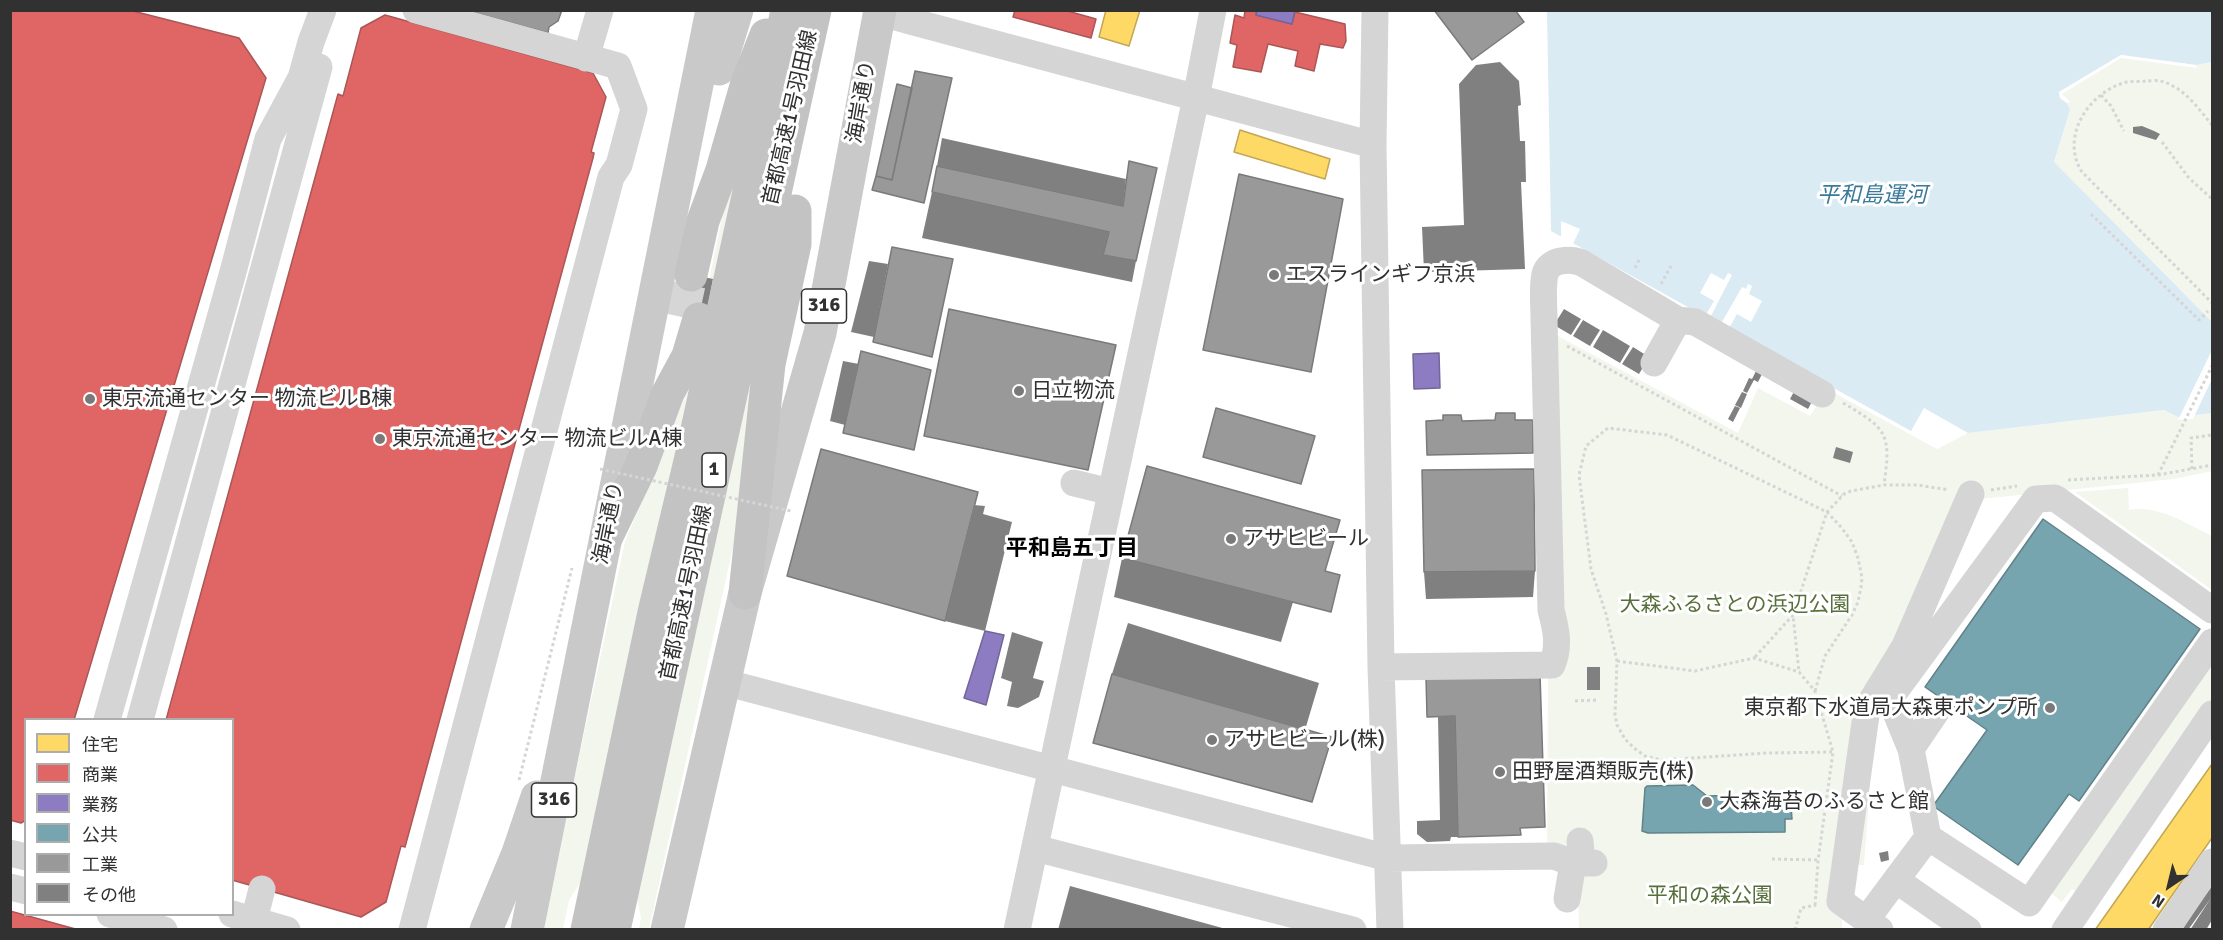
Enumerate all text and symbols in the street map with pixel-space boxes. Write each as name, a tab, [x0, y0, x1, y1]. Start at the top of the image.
street label: 首都高速1号羽田線	[759, 28, 823, 208]
street label: 海岸通り	[842, 58, 882, 146]
water label: 平和島運河	[1817, 183, 1927, 209]
place label: エスラインギフ京浜	[1286, 262, 1475, 288]
marker: エスラインギフ京浜	[1267, 268, 1281, 282]
road number: 316	[802, 289, 846, 323]
place label: 日立物流	[1031, 378, 1115, 404]
marker: 日立物流	[1012, 384, 1026, 398]
place label: 東京流通センター 物流ビルB棟	[102, 386, 392, 412]
marker: 東京流通センター 物流ビルB棟	[83, 392, 97, 406]
place label: 東京流通センター 物流ビルA棟	[392, 426, 682, 452]
marker: 東京流通センター 物流ビルA棟	[373, 432, 387, 446]
road number: 1	[702, 453, 726, 487]
street label: 海岸通り	[589, 479, 629, 567]
street label: 首都高速1号羽田線	[656, 503, 718, 683]
place label: アサヒビール	[1243, 526, 1369, 552]
marker: アサヒビール	[1224, 532, 1238, 546]
district label: 平和島五丁目	[1006, 536, 1138, 562]
park label: 大森ふるさとの浜辺公園	[1620, 592, 1850, 618]
place label: 東京都下水道局大森東ポンプ所	[1744, 695, 2038, 721]
marker: 東京都下水道局大森東ポンプ所	[2043, 701, 2057, 715]
legend	[24, 718, 234, 916]
place label: アサヒビール(株)	[1224, 727, 1385, 753]
marker: アサヒビール(株)	[1205, 733, 1219, 747]
text: 住宅	[82, 734, 118, 756]
place label: 田野屋酒類販売(株)	[1512, 759, 1694, 785]
text: 商業	[82, 764, 118, 786]
marker: 田野屋酒類販売(株)	[1493, 765, 1507, 779]
road number: 316	[532, 783, 576, 817]
place label: 大森海苔のふるさと館	[1719, 789, 1929, 815]
text: 業務	[82, 794, 118, 816]
marker: 大森海苔のふるさと館	[1700, 795, 1714, 809]
text: 公共	[82, 824, 118, 846]
text: 工業	[82, 854, 118, 876]
north arrow	[2139, 856, 2199, 916]
park label: 平和の森公園	[1647, 883, 1773, 909]
text: その他	[82, 884, 136, 906]
text: N	[2148, 889, 2169, 912]

